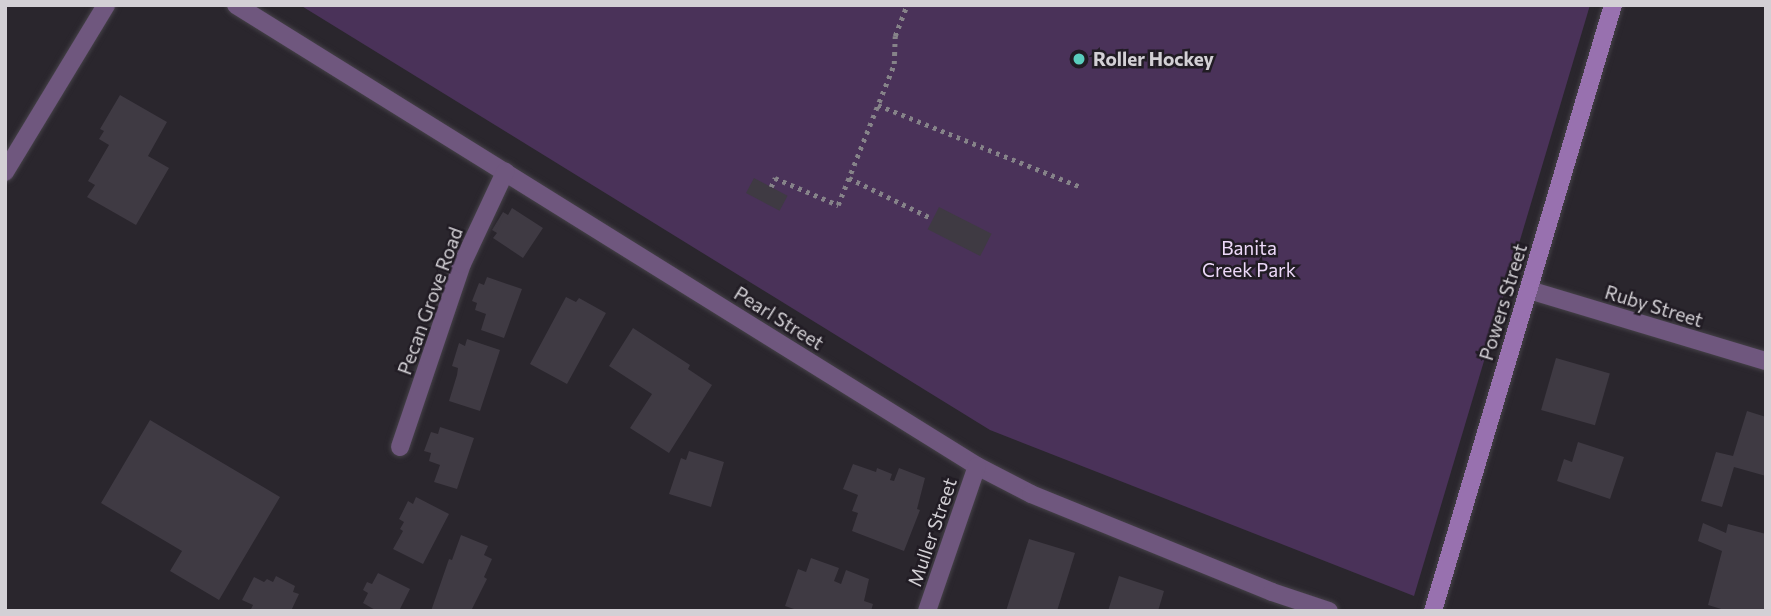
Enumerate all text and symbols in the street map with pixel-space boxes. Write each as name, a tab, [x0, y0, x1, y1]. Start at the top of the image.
place label: Roller Hockey	[1093, 48, 1214, 70]
marker: Roller Hockey	[1071, 51, 1087, 67]
street label: Pecan Grove Road	[393, 224, 467, 378]
park label: Banita Creek Park	[1202, 237, 1296, 281]
street label: Powers Street	[1474, 241, 1532, 363]
street label: Ruby Street	[1602, 280, 1706, 332]
street label: Pearl Street	[730, 281, 828, 355]
street label: Muller Street	[903, 475, 961, 589]

